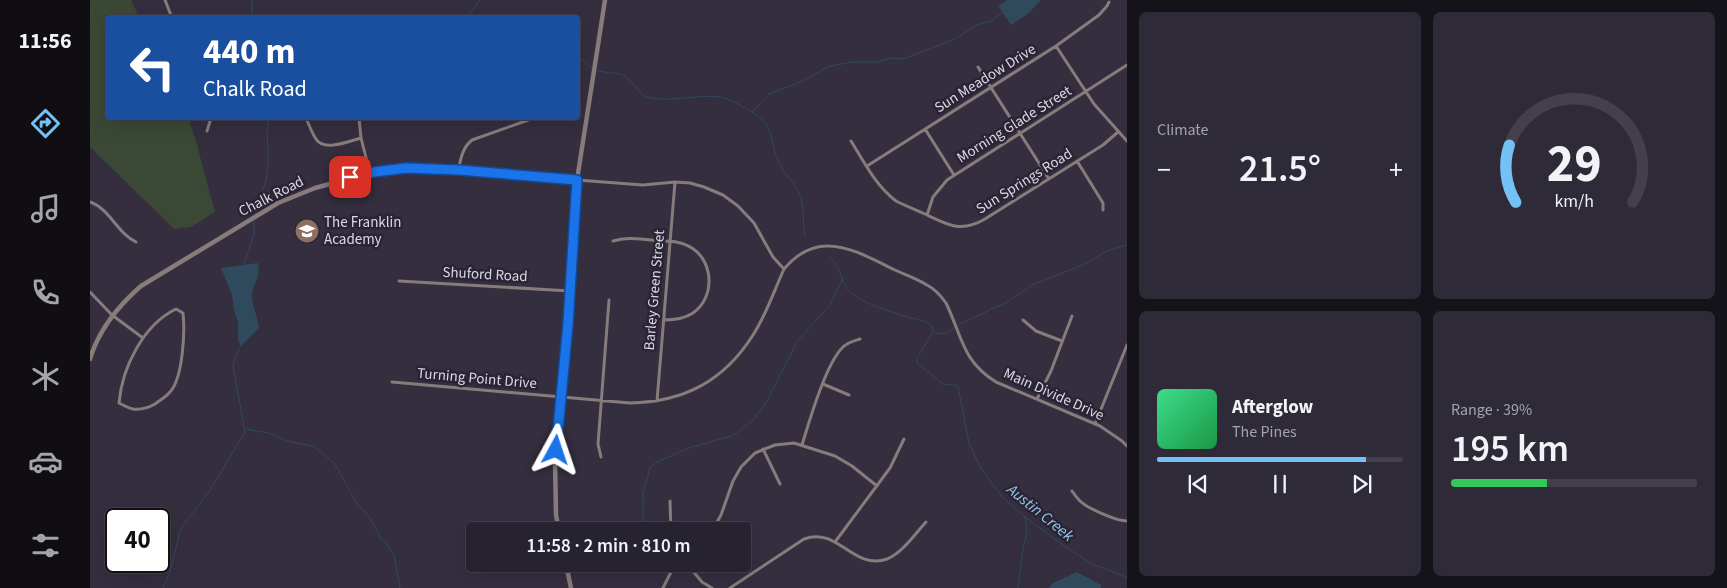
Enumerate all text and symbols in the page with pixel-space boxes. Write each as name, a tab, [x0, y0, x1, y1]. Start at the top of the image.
text: 11:56	[18, 25, 72, 57]
text: 440 m	[203, 27, 295, 77]
icon: left	[120, 35, 185, 100]
street label: Sun Meadow Drive	[931, 39, 1040, 118]
text: Chalk Road	[203, 73, 307, 105]
street label: Morning Glade Street	[953, 81, 1076, 168]
icon: directions	[28, 106, 63, 141]
text: Climate	[1157, 119, 1208, 141]
text: 29	[1547, 128, 1601, 202]
text: 21.5°	[1239, 142, 1321, 196]
street label: Sun Springs Road	[972, 143, 1076, 219]
text: −	[1157, 150, 1171, 190]
text: +	[1389, 150, 1403, 190]
pin	[329, 156, 371, 198]
icon: arrive	[336, 163, 364, 191]
street label: Chalk Road	[235, 171, 308, 222]
text: km/h	[1554, 189, 1594, 214]
icon: music	[28, 191, 63, 226]
place label: The Franklin Academy	[324, 212, 402, 250]
school or university icon: The Franklin Academy	[294, 218, 320, 244]
street label: Barley Green Street	[639, 229, 670, 351]
street label: Shuford Road	[442, 262, 528, 287]
icon: phone	[28, 275, 63, 310]
icon: climate	[28, 359, 63, 394]
street label: Turning Point Drive	[416, 363, 538, 394]
street label: Main Divide Drive	[1000, 363, 1108, 426]
text: Afterglow	[1232, 394, 1313, 421]
text: Range · 39%	[1451, 399, 1532, 421]
text: The Pines	[1232, 421, 1297, 443]
text: 195 km	[1451, 422, 1569, 476]
position arrow	[529, 423, 581, 475]
icon: car	[28, 444, 63, 479]
icon: previous	[1184, 470, 1212, 498]
icon: pause	[1266, 470, 1294, 498]
icon: next	[1348, 470, 1376, 498]
water label: Austin Creek	[1001, 478, 1079, 547]
speed limit sign: 40	[105, 508, 170, 573]
icon: filters	[28, 528, 63, 563]
text: 11:58 · 2 min · 810 m	[526, 533, 691, 560]

